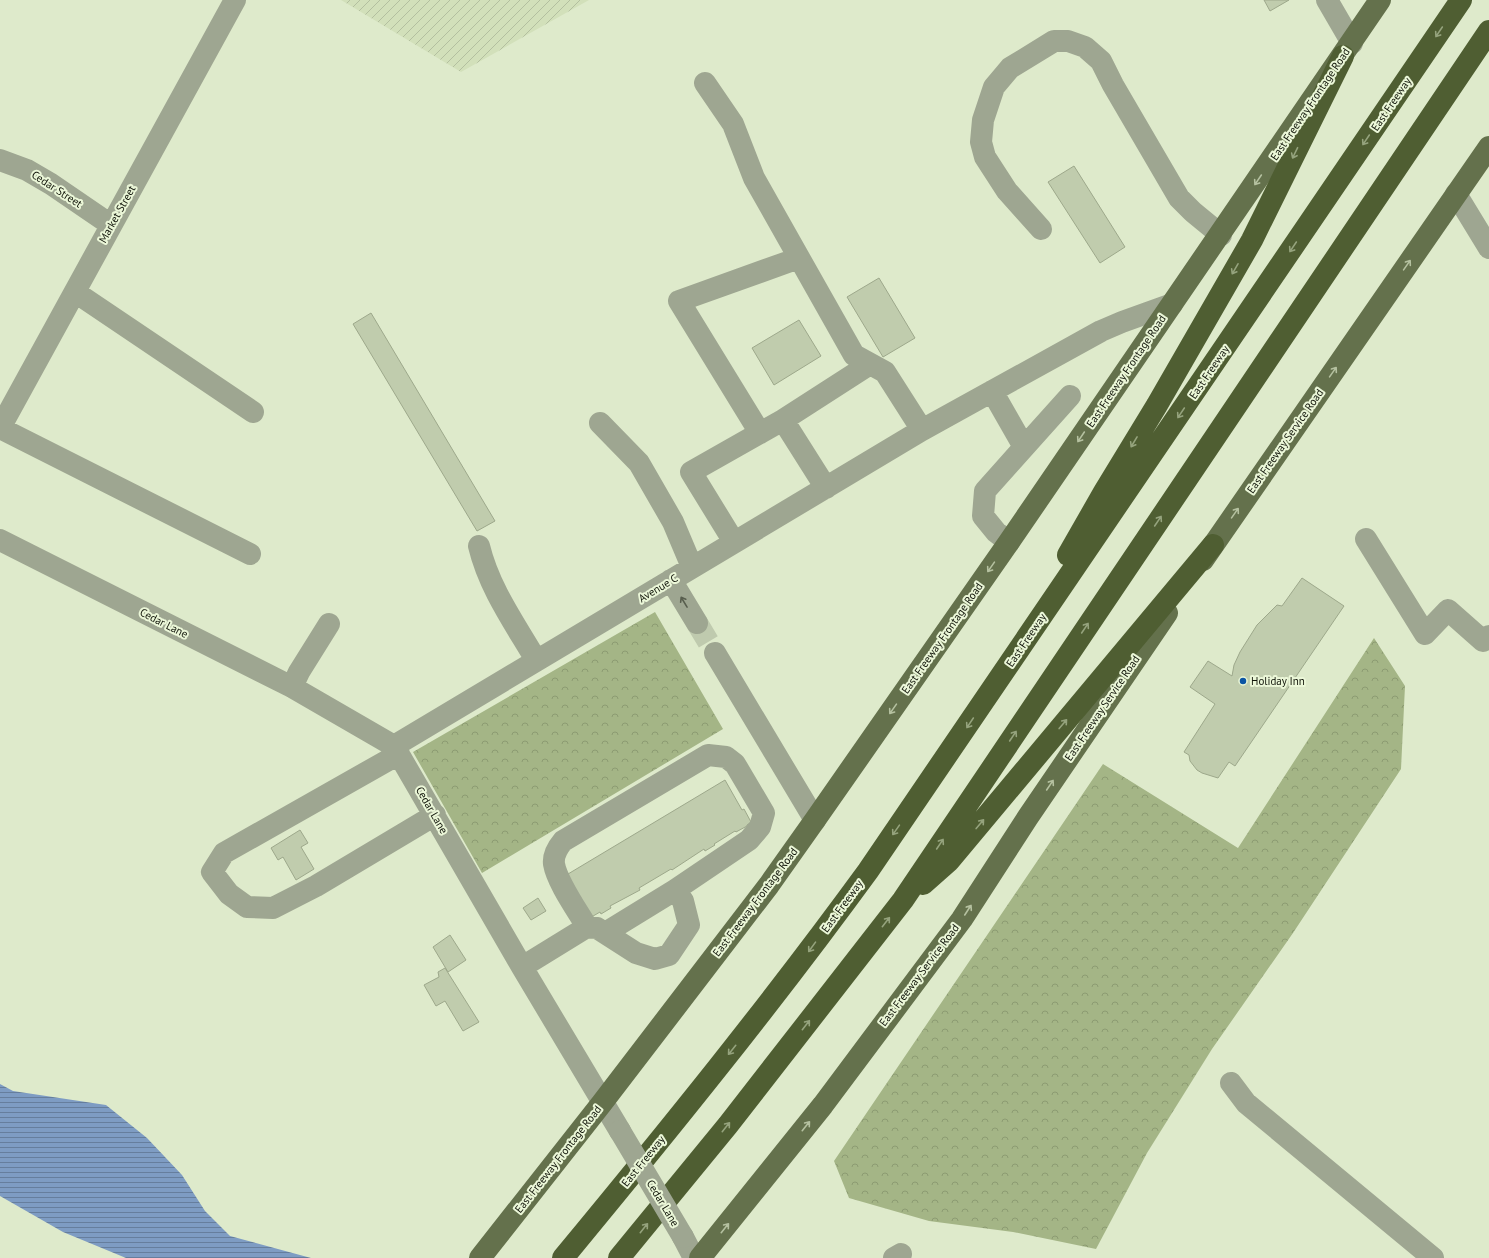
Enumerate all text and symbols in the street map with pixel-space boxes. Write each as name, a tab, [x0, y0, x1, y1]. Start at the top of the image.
one-way arrow	[1435, 26, 1443, 37]
street label: East Freeway Frontage Road	[1267, 45, 1353, 163]
street label: East Freeway	[1368, 74, 1415, 133]
one-way arrow	[1362, 134, 1370, 145]
one-way arrow	[1291, 147, 1298, 159]
street label: Cedar Street	[29, 167, 85, 211]
one-way arrow	[1254, 175, 1262, 186]
street label: Market Street	[96, 183, 139, 245]
one-way arrow	[1289, 241, 1297, 252]
one-way arrow	[1403, 260, 1411, 271]
one-way arrow	[1231, 263, 1239, 275]
street label: East Freeway Frontage Road	[1083, 312, 1169, 430]
street label: East Freeway	[1186, 342, 1233, 401]
one-way arrow	[1329, 366, 1337, 377]
street label: East Freeway Service Road	[1244, 386, 1326, 496]
one-way arrow	[1177, 407, 1185, 418]
one-way arrow	[1077, 432, 1085, 443]
one-way arrow	[1130, 436, 1138, 448]
one-way arrow	[1231, 508, 1239, 519]
one-way arrow	[1154, 516, 1162, 527]
one-way arrow	[987, 562, 995, 573]
street label: Avenue C	[636, 571, 680, 605]
street label: East Freeway Frontage Road	[898, 580, 986, 696]
one-way arrow	[680, 597, 688, 608]
street label: Cedar Lane	[138, 605, 191, 641]
street label: East Freeway	[1003, 610, 1050, 669]
one-way arrow	[1081, 623, 1089, 634]
street label: East Freeway Service Road	[1061, 653, 1143, 763]
place label: Holiday Inn	[1251, 674, 1305, 688]
marker: Holiday Inn	[1238, 676, 1248, 686]
one-way arrow	[889, 703, 897, 714]
one-way arrow	[966, 717, 974, 728]
one-way arrow	[1059, 718, 1068, 729]
one-way arrow	[1009, 731, 1017, 742]
one-way arrow	[1046, 780, 1054, 791]
street label: Cedar Lane	[413, 784, 451, 836]
one-way arrow	[976, 818, 985, 829]
one-way arrow	[892, 824, 900, 835]
one-way arrow	[936, 839, 945, 850]
street label: East Freeway Frontage Road	[710, 845, 800, 959]
street label: East Freeway	[818, 876, 866, 935]
one-way arrow	[964, 904, 972, 916]
one-way arrow	[882, 917, 890, 928]
street label: East Freeway Service Road	[876, 921, 962, 1029]
one-way arrow	[808, 942, 816, 953]
one-way arrow	[802, 1019, 810, 1030]
one-way arrow	[728, 1044, 737, 1055]
street label: East Freeway Frontage Road	[512, 1102, 604, 1216]
one-way arrow	[801, 1121, 810, 1131]
one-way arrow	[721, 1122, 730, 1132]
street label: East Freeway	[618, 1132, 668, 1189]
street label: Cedar Lane	[644, 1177, 683, 1229]
one-way arrow	[639, 1222, 648, 1233]
one-way arrow	[720, 1222, 729, 1233]

